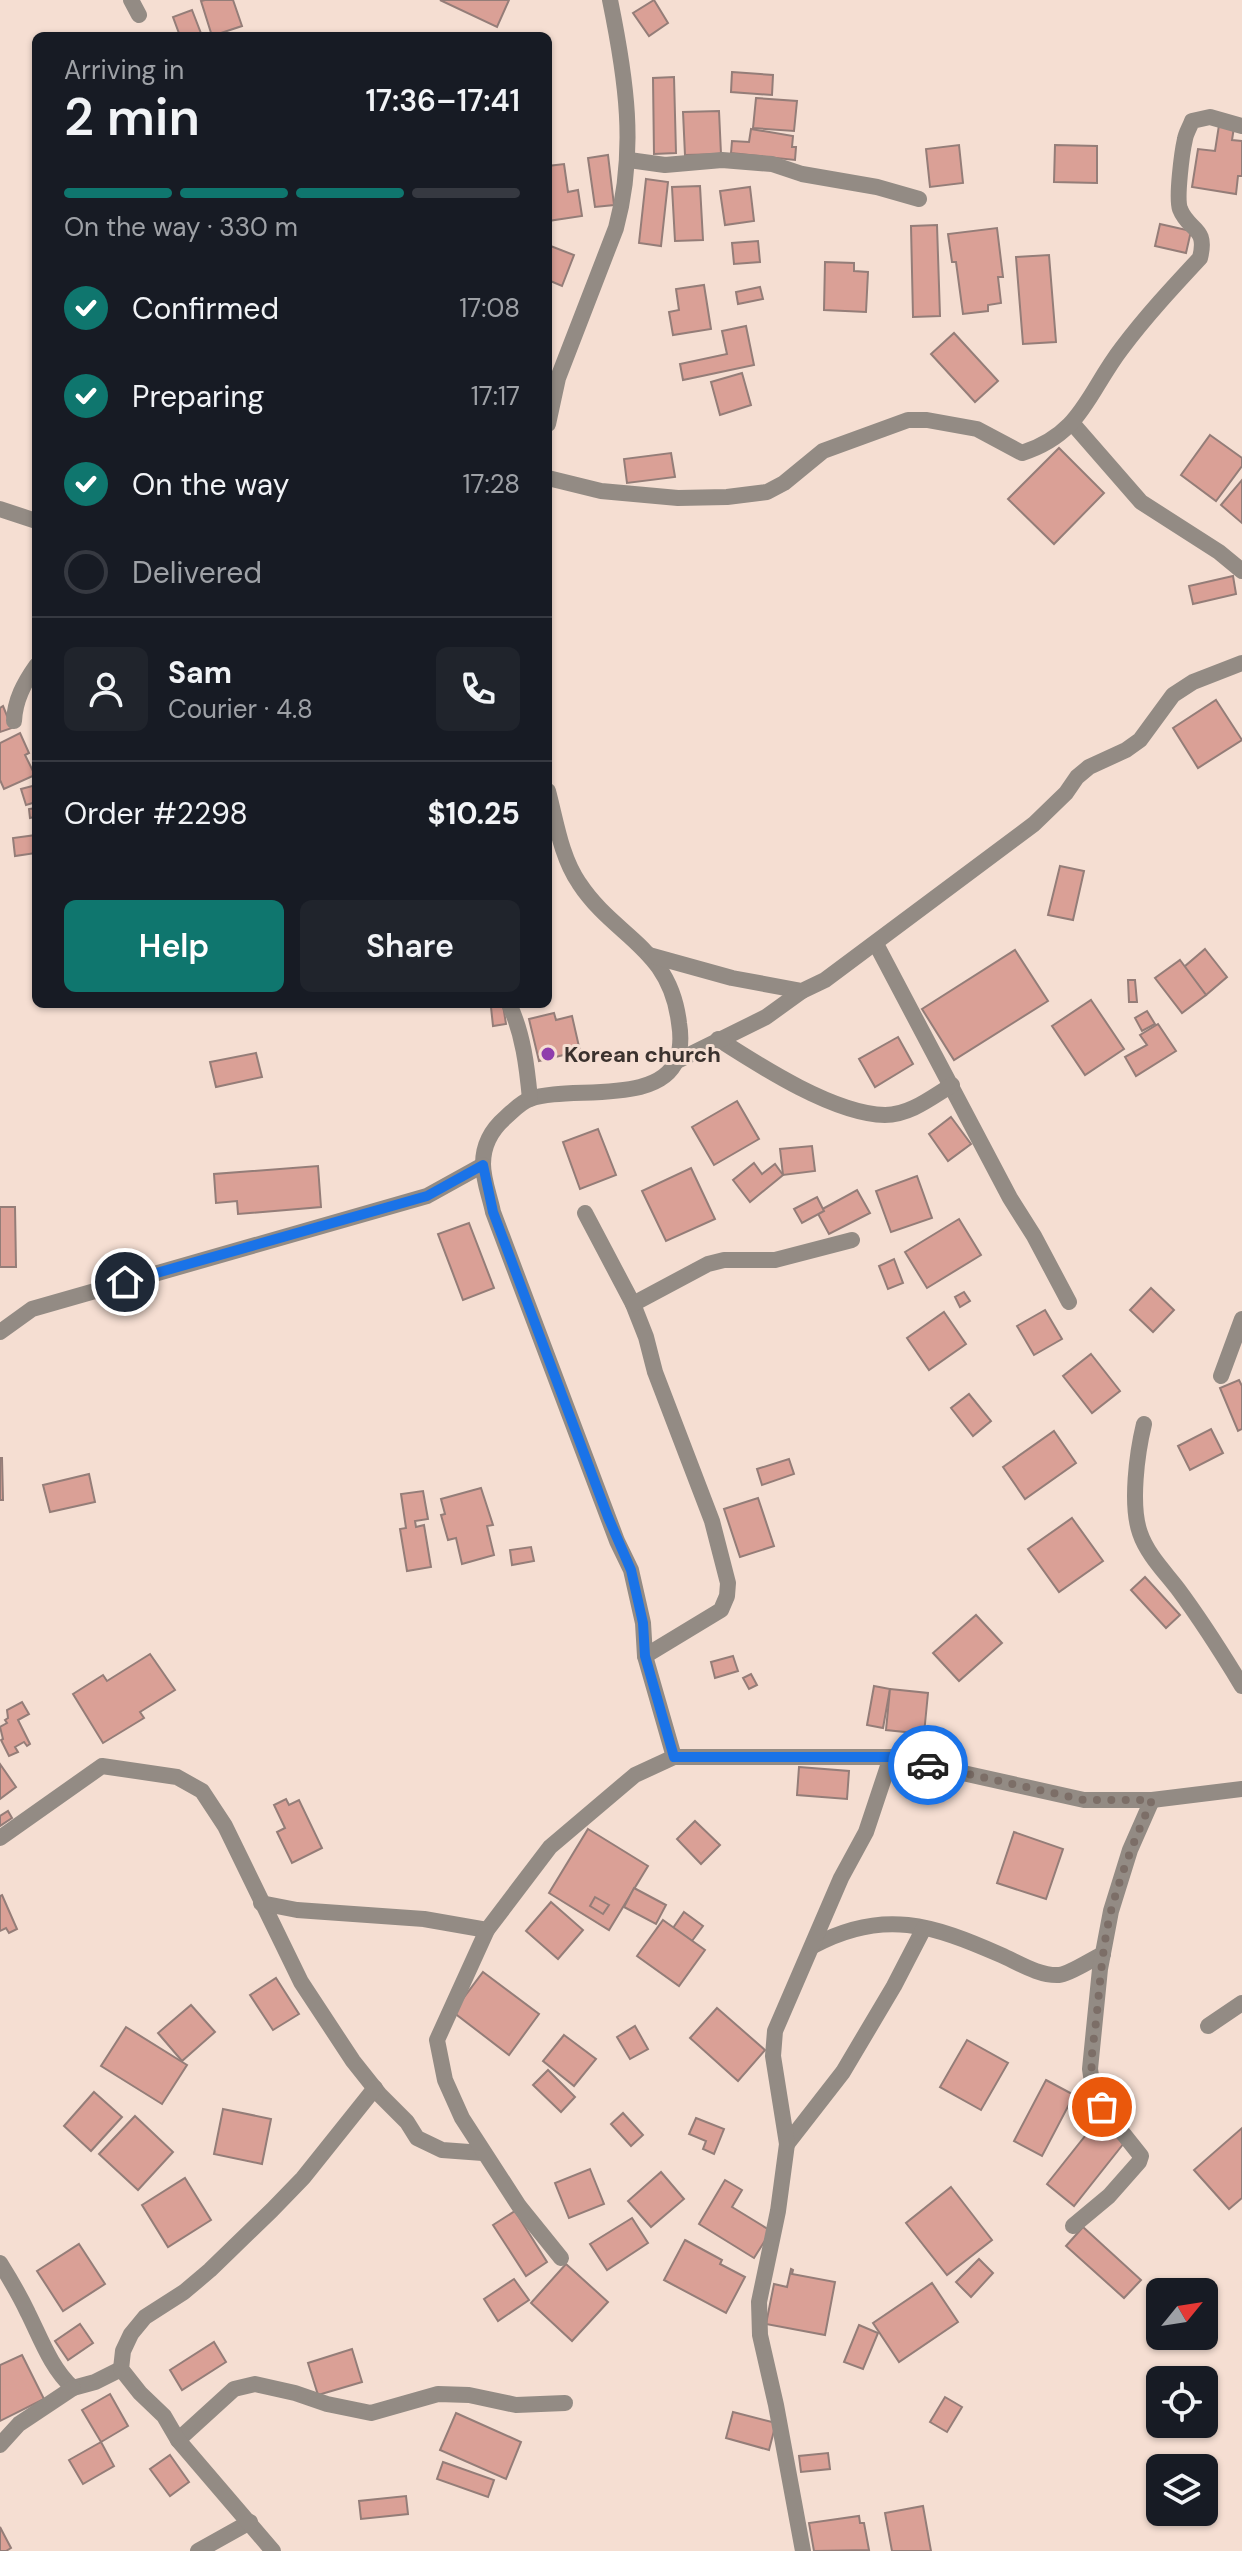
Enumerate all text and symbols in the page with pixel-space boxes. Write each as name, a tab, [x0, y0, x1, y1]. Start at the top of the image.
text: Arriving in	[64, 53, 184, 87]
text: 17:36–17:41	[365, 81, 520, 120]
text: 2 min	[64, 83, 200, 151]
text: On the way · 330 m	[64, 210, 298, 244]
icon: check	[64, 286, 108, 330]
text: Confirmed	[132, 289, 279, 328]
text: 17:08	[459, 291, 520, 325]
icon: check	[64, 374, 108, 418]
text: Preparing	[132, 377, 264, 416]
text: 17:17	[471, 379, 520, 413]
icon: check	[64, 462, 108, 506]
text: On the way	[132, 465, 289, 504]
text: 17:28	[462, 467, 520, 501]
text: Delivered	[132, 553, 262, 592]
button: person	[64, 647, 148, 731]
button: phone	[436, 647, 520, 731]
text: Sam	[168, 653, 232, 692]
text: Courier · 4.8	[168, 692, 313, 726]
text: Order #2298	[64, 794, 248, 833]
text: $10.25	[428, 794, 520, 833]
button: Help	[64, 900, 284, 992]
button: Share	[300, 900, 520, 992]
place label: Korean church	[564, 1040, 721, 1069]
marker: Korean church	[539, 1045, 557, 1063]
pin	[91, 1248, 159, 1316]
icon: home	[103, 1260, 147, 1304]
courier	[888, 1725, 968, 1805]
icon: car	[906, 1743, 950, 1787]
pin	[1068, 2073, 1136, 2141]
icon: bag	[1080, 2085, 1124, 2129]
north arrow	[1146, 2278, 1218, 2350]
map controls	[1146, 2278, 1218, 2526]
button: locate	[1146, 2366, 1218, 2438]
button: layers	[1146, 2454, 1218, 2526]

